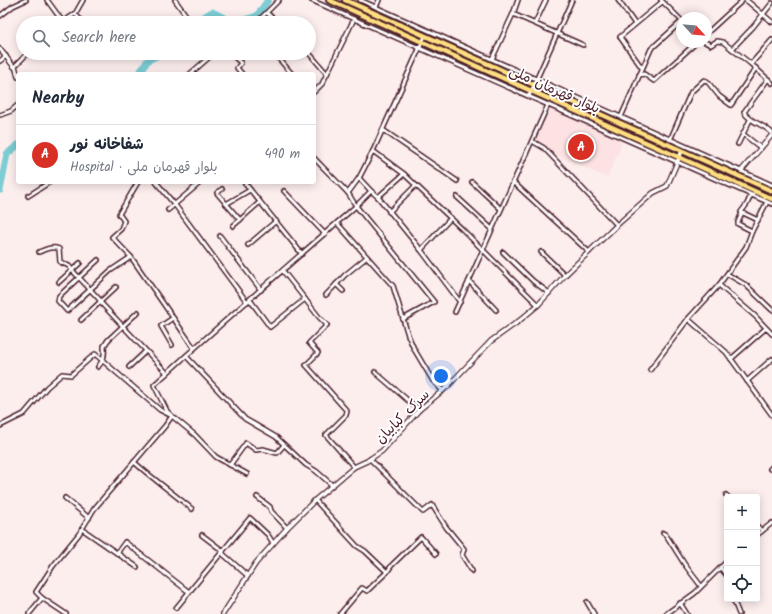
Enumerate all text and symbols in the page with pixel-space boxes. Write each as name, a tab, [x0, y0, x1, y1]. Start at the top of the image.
north arrow	[676, 12, 712, 48]
search box	[16, 16, 316, 60]
text: Search here	[62, 26, 136, 50]
icon: search	[30, 27, 52, 49]
street label: بلوار قهرمان ملی	[506, 60, 603, 120]
text: Nearby	[32, 85, 84, 112]
pin: A	[568, 132, 594, 162]
text: شفاخانه نور	[70, 133, 144, 157]
text: A	[41, 144, 49, 165]
text: 490 m	[264, 144, 300, 165]
text: Hospital · بلوار قهرمان ملی	[70, 157, 217, 178]
your location	[431, 366, 451, 386]
street label: سرک کبابیان	[370, 384, 435, 449]
map controls	[724, 494, 760, 602]
button: +	[724, 494, 760, 530]
button: −	[724, 530, 760, 566]
button: locate	[724, 566, 760, 602]

